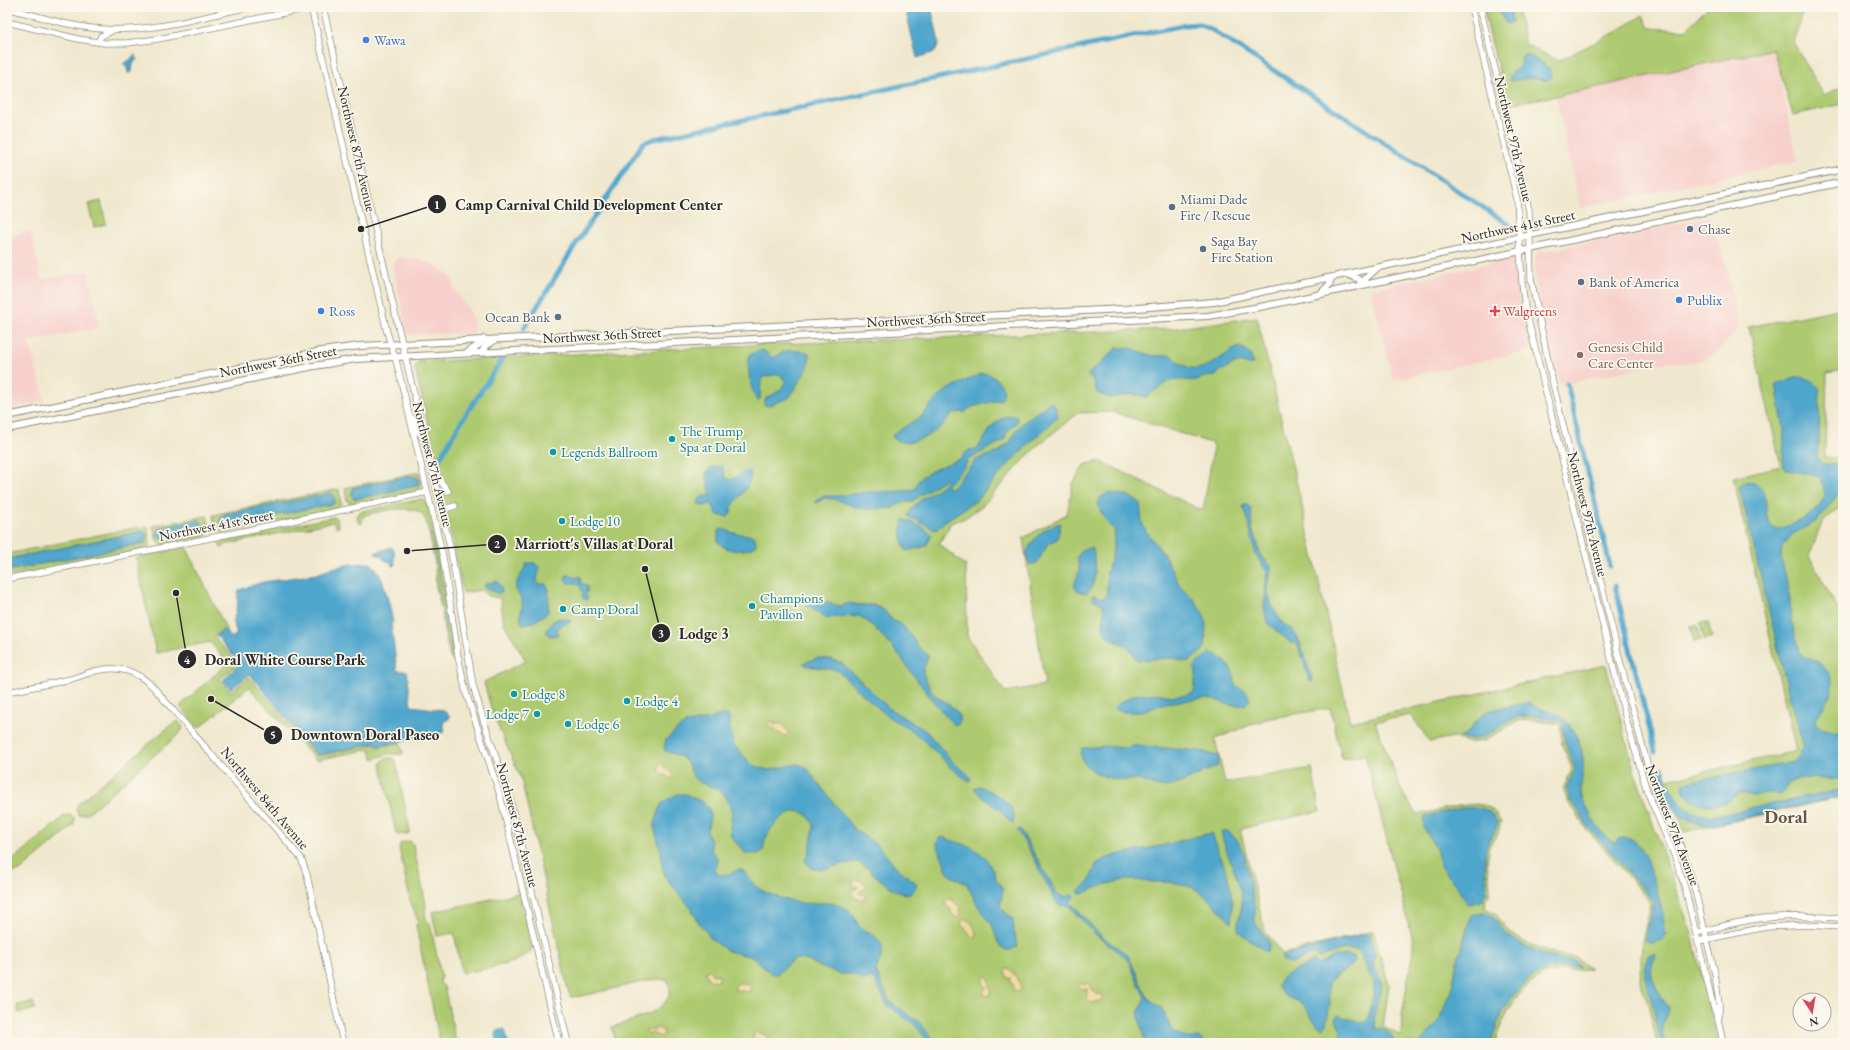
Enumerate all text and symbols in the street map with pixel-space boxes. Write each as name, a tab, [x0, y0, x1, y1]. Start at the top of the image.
place label: Wawa	[374, 31, 406, 49]
marker: Wawa	[361, 35, 371, 45]
street label: Northwest 97th Avenue	[1491, 74, 1537, 204]
street label: Northwest 87th Avenue	[334, 84, 380, 214]
place label: Miami Dade Fire / Rescue	[1180, 190, 1251, 224]
callout: Camp Carnival Child Development Center	[427, 191, 730, 218]
text: Camp Carnival Child Development Center	[455, 195, 723, 214]
text: 1	[434, 197, 440, 213]
marker: Miami Dade Fire / Rescue	[1167, 202, 1177, 212]
street label: Northwest 41st Street	[1459, 205, 1577, 247]
place label: Chase	[1698, 220, 1731, 238]
marker: Chase	[1685, 224, 1695, 234]
place label: Saga Bay Fire Station	[1211, 232, 1274, 266]
marker: Saga Bay Fire Station	[1198, 244, 1208, 254]
place label: Bank of America	[1589, 273, 1679, 291]
marker: Bank of America	[1576, 277, 1586, 287]
place label: Publix	[1687, 291, 1722, 309]
marker: Publix	[1674, 295, 1684, 305]
place label: Ross	[329, 302, 355, 320]
place label: Walgreens	[1503, 302, 1557, 320]
marker: Ross	[316, 306, 326, 316]
marker: Walgreens	[1490, 306, 1500, 316]
street label: Northwest 36th Street	[866, 307, 986, 331]
place label: Ocean Bank	[485, 308, 550, 326]
marker: Ocean Bank	[553, 312, 563, 322]
street label: Northwest 36th Street	[542, 323, 662, 347]
place label: Genesis Child Care Center	[1588, 338, 1664, 372]
street label: Northwest 36th Street	[218, 341, 339, 381]
marker: Genesis Child Care Center	[1575, 350, 1585, 360]
street label: Northwest 87th Avenue	[409, 400, 457, 529]
place label: The Trump Spa at Doral	[680, 422, 746, 456]
marker: The Trump Spa at Doral	[667, 434, 677, 444]
place label: Legends Ballroom	[561, 443, 658, 461]
marker: Legends Ballroom	[548, 447, 558, 457]
street label: Northwest 97th Avenue	[1564, 450, 1612, 579]
street label: Northwest 41st Street	[157, 505, 275, 545]
place label: Lodge 10	[570, 512, 620, 530]
marker: Lodge 10	[557, 516, 567, 526]
callout: Marriott's Villas at Doral	[487, 530, 681, 557]
text: Marriott's Villas at Doral	[515, 534, 674, 553]
text: 2	[494, 536, 501, 552]
place label: Champions Pavillon	[760, 589, 824, 623]
place label: Camp Doral	[571, 600, 639, 618]
marker: Champions Pavillon	[747, 601, 757, 611]
marker: Camp Doral	[558, 604, 568, 614]
callout: Lodge 3	[651, 620, 737, 647]
text: Lodge 3	[679, 624, 729, 643]
text: 3	[658, 625, 664, 641]
callout: Doral White Course Park	[177, 646, 374, 673]
text: Doral White Course Park	[205, 650, 366, 669]
text: 4	[184, 652, 191, 668]
place label: Lodge 8	[522, 685, 566, 703]
marker: Lodge 8	[509, 689, 519, 699]
place label: Lodge 4	[635, 692, 679, 710]
marker: Lodge 4	[622, 696, 632, 706]
place label: Lodge 7	[486, 705, 529, 723]
marker: Lodge 7	[532, 709, 542, 719]
place label: Lodge 6	[576, 715, 620, 733]
marker: Lodge 6	[563, 719, 573, 729]
callout: Downtown Doral Paseo	[263, 721, 447, 748]
text: Downtown Doral Paseo	[291, 725, 440, 744]
text: 5	[270, 727, 276, 743]
street label: Northwest 84th Avenue	[217, 743, 314, 853]
street label: Northwest 87th Avenue	[493, 761, 543, 890]
street label: Northwest 97th Avenue	[1642, 762, 1705, 889]
district label: Doral	[1764, 805, 1808, 828]
north arrow	[1792, 992, 1832, 1032]
text: N	[1808, 1014, 1820, 1030]

